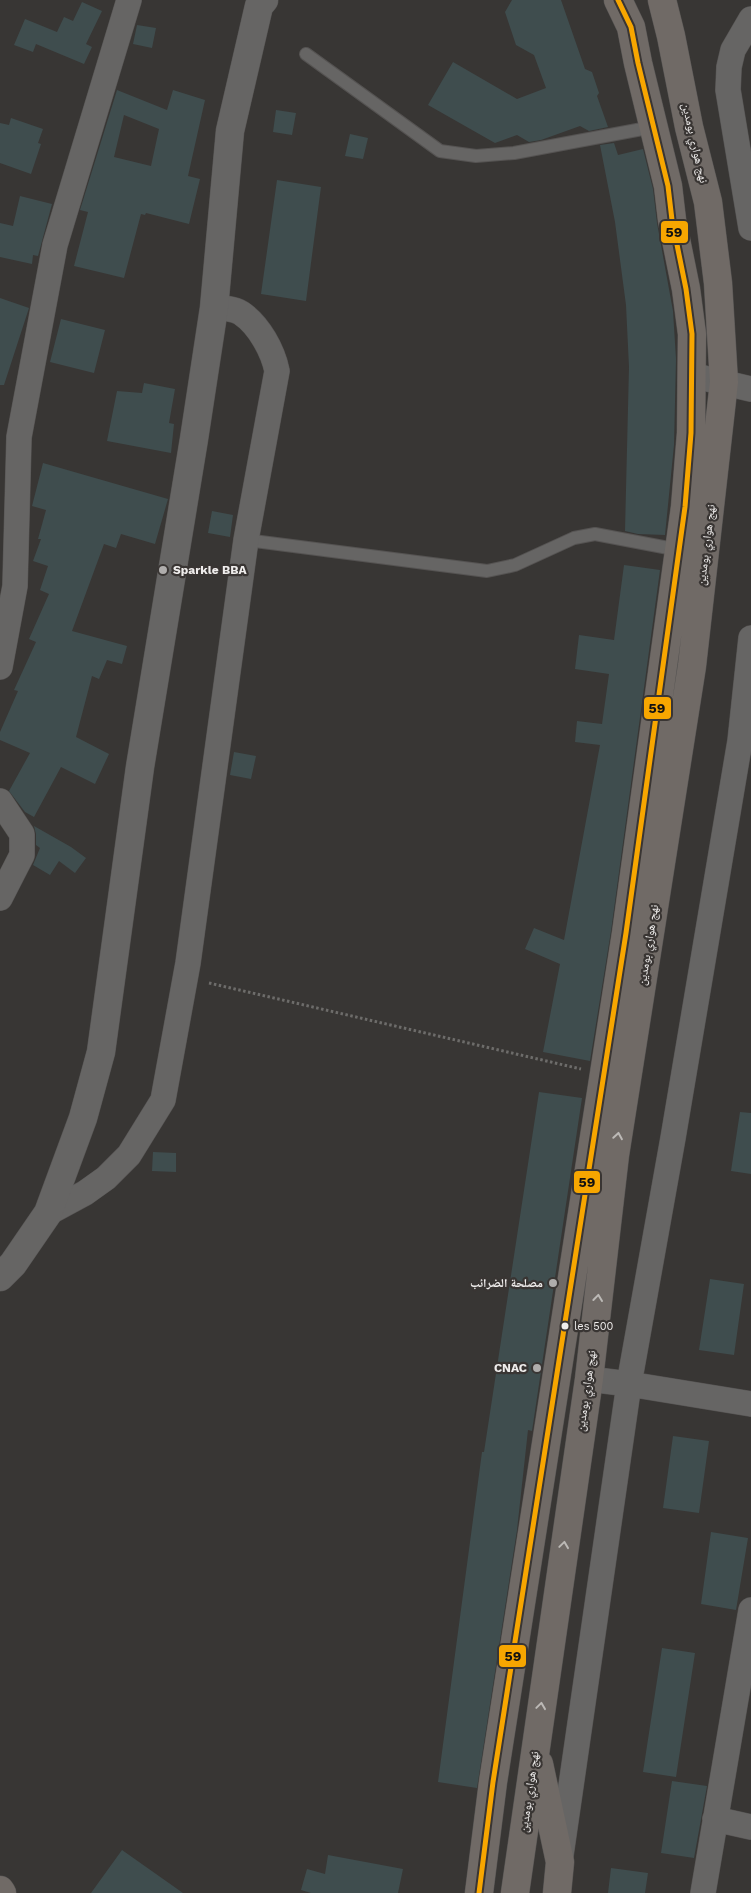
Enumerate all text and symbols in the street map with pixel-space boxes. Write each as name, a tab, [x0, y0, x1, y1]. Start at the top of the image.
street label: نهج هواري بومدين	[676, 102, 711, 185]
line badge: 59	[660, 220, 689, 244]
text: 59	[666, 224, 682, 240]
street label: نهج هواري بومدين	[694, 504, 721, 587]
place label: Sparkle BBA	[173, 563, 247, 577]
marker: Sparkle BBA	[157, 564, 169, 576]
line badge: 59	[643, 696, 672, 720]
text: 59	[649, 700, 665, 716]
street label: نهج هواري بومدين	[635, 903, 664, 987]
one-way arrow	[612, 1132, 622, 1141]
line badge: 59	[573, 1170, 601, 1194]
text: 59	[579, 1174, 595, 1190]
place label: مصلحة الضرائب	[470, 1276, 543, 1290]
marker: مصلحة الضرائب	[547, 1277, 559, 1289]
one-way arrow	[592, 1293, 603, 1301]
place label: les 500	[574, 1320, 614, 1333]
marker: les 500	[560, 1321, 570, 1331]
street label: نهج هواري بومدين	[573, 1349, 602, 1433]
place label: CNAC	[494, 1361, 527, 1375]
marker: CNAC	[531, 1362, 543, 1374]
one-way arrow	[559, 1541, 569, 1550]
line badge: 59	[498, 1644, 527, 1668]
text: 59	[505, 1648, 521, 1664]
one-way arrow	[535, 1702, 546, 1710]
street label: نهج هواري بومدين	[516, 1750, 545, 1834]

